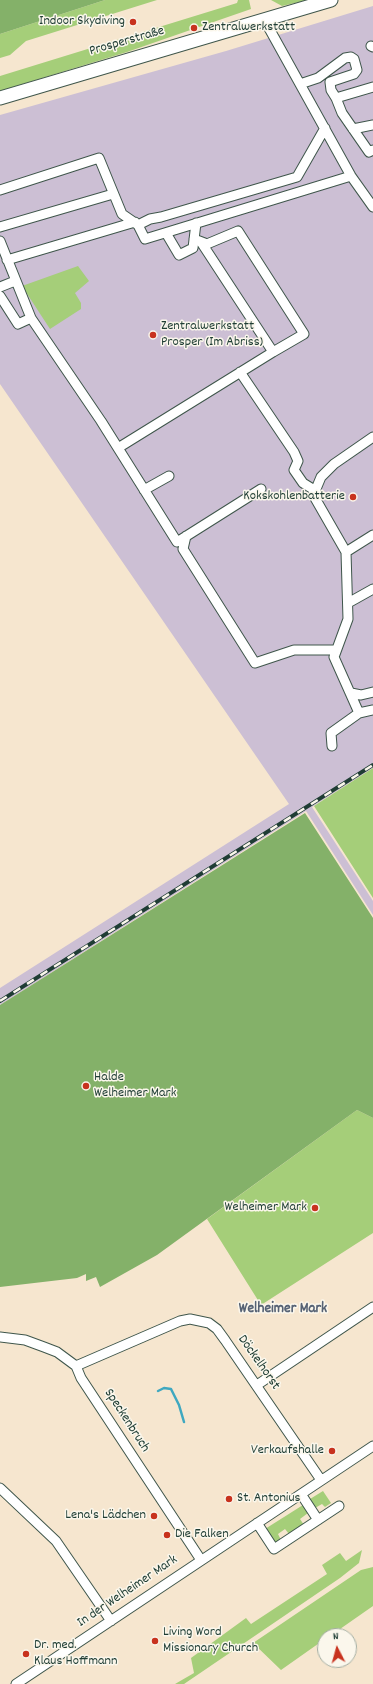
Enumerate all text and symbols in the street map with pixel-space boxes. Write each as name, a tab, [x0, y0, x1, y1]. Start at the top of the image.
place label: Indoor Skydiving	[39, 14, 125, 30]
marker: Indoor Skydiving	[128, 17, 138, 27]
place label: Zentralwerkstatt	[202, 20, 295, 36]
street label: Prosperstraße	[88, 23, 166, 61]
marker: Zentralwerkstatt	[189, 23, 199, 33]
place label: Zentralwerkstatt Prosper (Im Abriss)	[161, 319, 263, 352]
marker: Zentralwerkstatt Prosper (Im Abriss)	[148, 330, 158, 340]
place label: Kokskohlenbatterie	[243, 489, 345, 505]
marker: Kokskohlenbatterie	[348, 492, 358, 502]
place label: Halde Welheimer Mark	[94, 1070, 177, 1102]
marker: Halde Welheimer Mark	[81, 1081, 91, 1091]
place label: Welheimer Mark	[224, 1200, 307, 1216]
marker: Welheimer Mark	[310, 1203, 320, 1213]
district label: Welheimer Mark	[239, 1301, 327, 1319]
street label: Döckelhorst	[233, 1332, 283, 1394]
street label: Speckenbruch	[99, 1386, 153, 1456]
place label: Verkaufshalle	[251, 1443, 324, 1459]
marker: Verkaufshalle	[327, 1446, 337, 1456]
place label: St. Antonius	[237, 1491, 300, 1507]
marker: St. Antonius	[224, 1494, 234, 1504]
place label: Lena's Lädchen	[65, 1508, 146, 1524]
marker: Lena's Lädchen	[149, 1511, 159, 1521]
place label: Die Falken	[175, 1527, 229, 1543]
marker: Die Falken	[162, 1530, 172, 1540]
street label: In der Welheimer Mark	[75, 1552, 181, 1632]
place label: Living Word Missionary Church	[163, 1625, 258, 1658]
north arrow	[317, 1628, 357, 1668]
text: N	[332, 1629, 339, 1645]
marker: Living Word Missionary Church	[150, 1636, 160, 1646]
place label: Dr. med. Klaus Hoffmann	[34, 1638, 117, 1670]
marker: Dr. med. Klaus Hoffmann	[21, 1649, 31, 1659]

